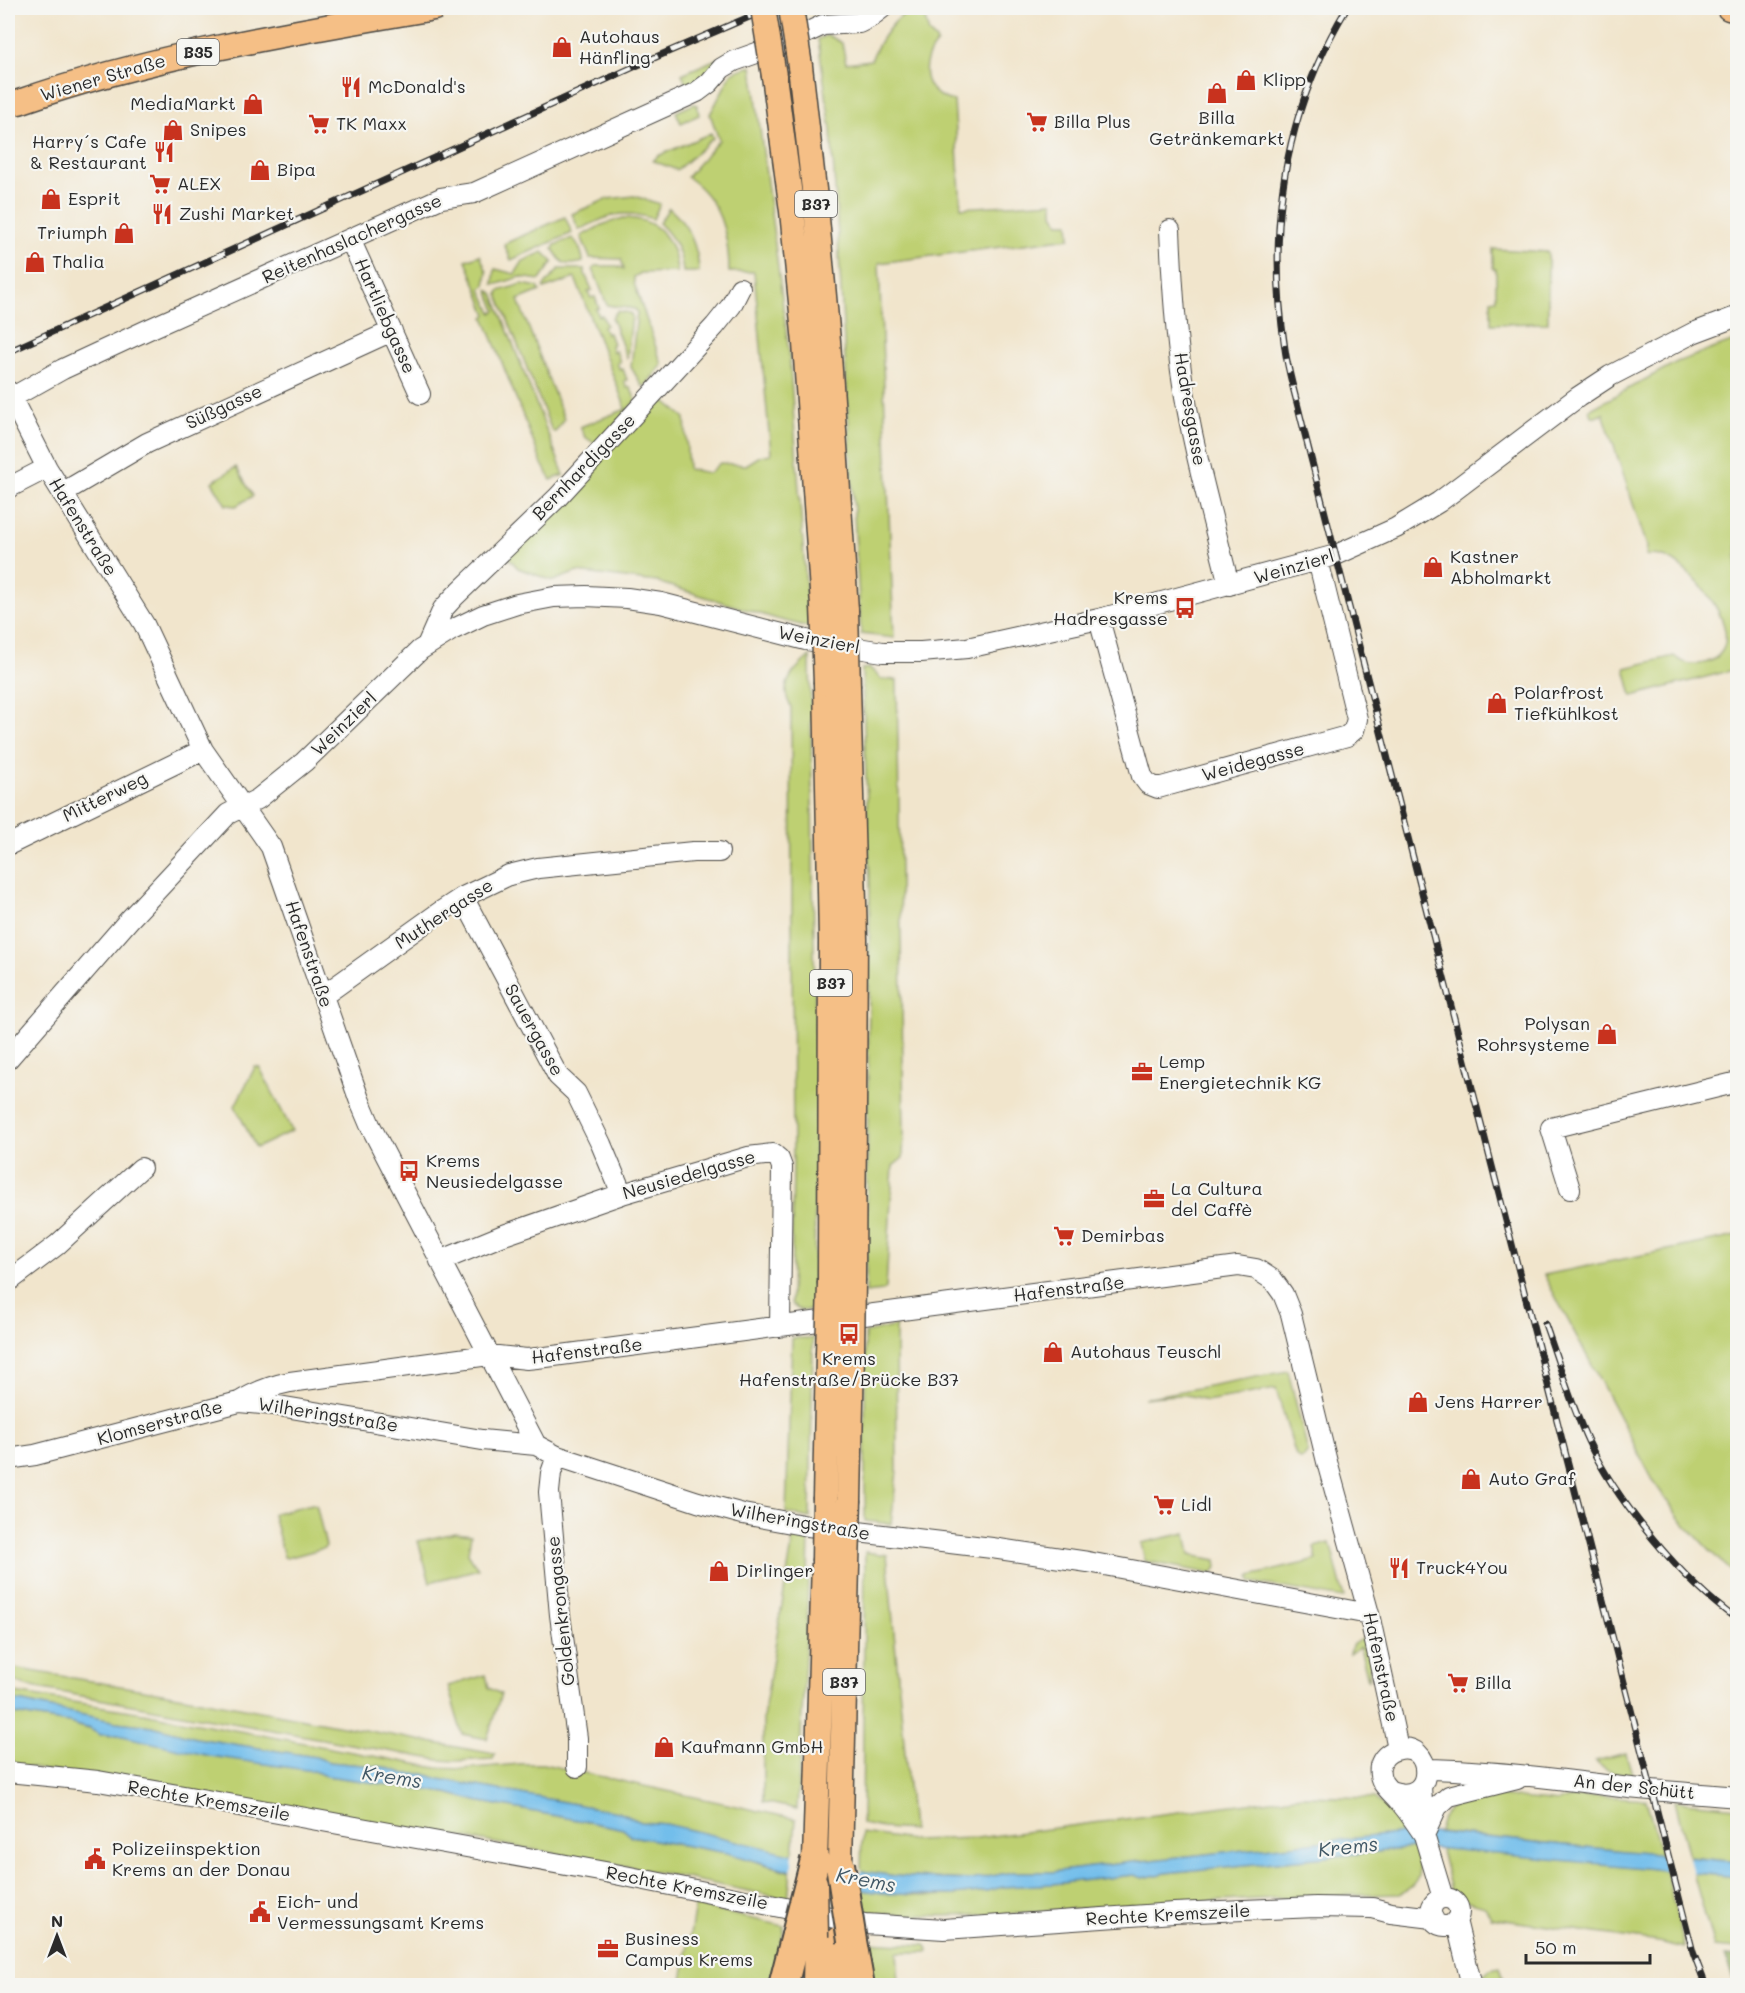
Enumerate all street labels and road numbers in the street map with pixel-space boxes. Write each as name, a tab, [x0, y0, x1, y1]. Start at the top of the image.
road number: B35	[177, 39, 219, 65]
street label: Wiener Straße	[37, 48, 168, 106]
street label: Reitenhaslachergasse	[258, 188, 445, 289]
road number: B37	[795, 191, 837, 217]
street label: Hartliebgasse	[350, 254, 422, 377]
street label: Hadresgasse	[1169, 350, 1213, 467]
street label: Süßgasse	[181, 378, 266, 434]
street label: Bernhardigasse	[526, 408, 640, 525]
street label: Hafenstraße	[44, 473, 124, 580]
street label: Weinzierl	[1251, 543, 1337, 589]
street label: Weinzierl	[776, 619, 862, 659]
street label: Weinzierl	[305, 686, 381, 761]
street label: Weidegasse	[1199, 736, 1307, 786]
street label: Mitterweg	[58, 765, 151, 827]
street label: Muthergasse	[390, 872, 497, 954]
street label: Hafenstraße	[280, 897, 339, 1010]
road number: B37	[810, 970, 852, 996]
street label: Sauergasse	[500, 979, 570, 1080]
street label: Neusiedelgasse	[620, 1144, 758, 1204]
street label: Hafenstraße	[1012, 1269, 1126, 1307]
street label: Hafenstraße	[530, 1331, 644, 1369]
street label: Wilheringstraße	[256, 1391, 400, 1437]
street label: Klomserstraße	[94, 1394, 225, 1450]
street label: Wilheringstraße	[728, 1497, 872, 1545]
street label: Goldenkrongasse	[540, 1535, 580, 1687]
street label: Hafenstraße	[1359, 1610, 1405, 1724]
road number: B37	[823, 1669, 865, 1695]
street label: An der Schütt	[1572, 1768, 1696, 1804]
street label: Rechte Kremszeile	[126, 1774, 292, 1826]
street label: Rechte Kremszeile	[604, 1860, 770, 1915]
street label: Rechte Kremszeile	[1085, 1898, 1251, 1930]

